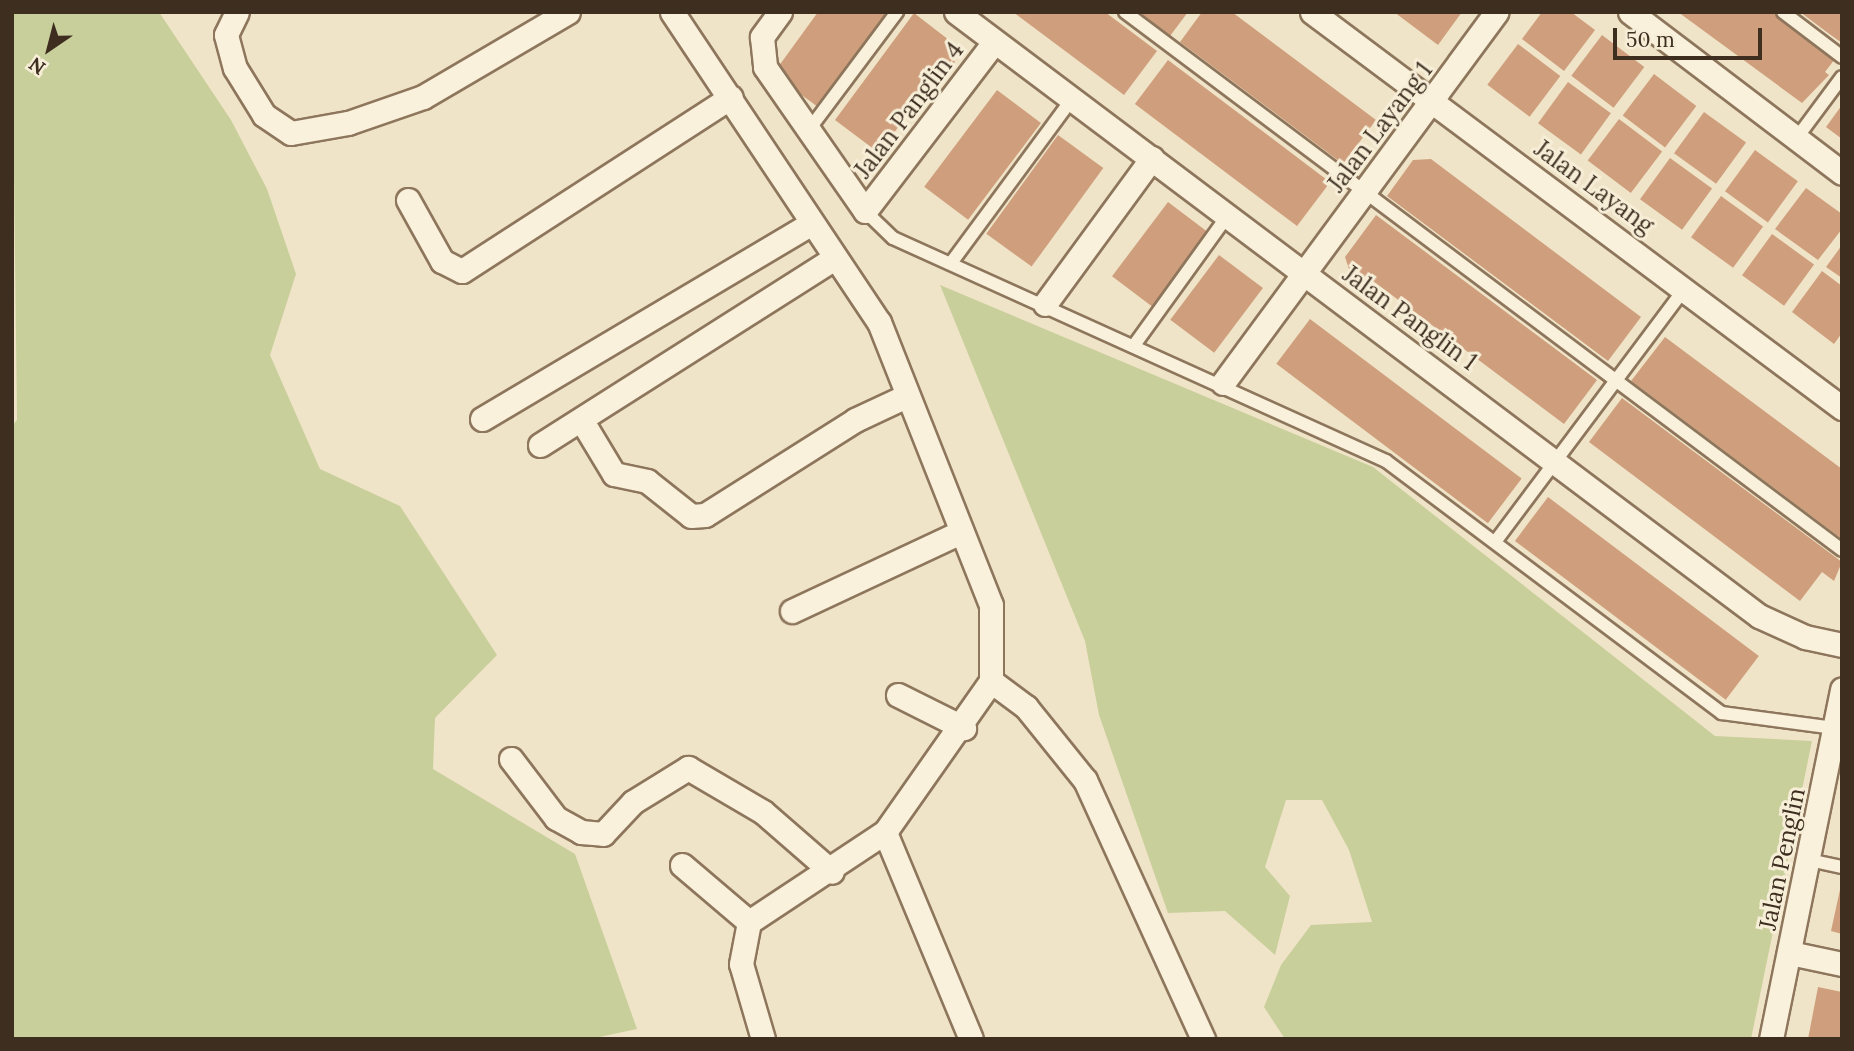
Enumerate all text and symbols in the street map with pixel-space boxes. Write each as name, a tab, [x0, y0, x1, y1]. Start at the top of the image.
north arrow	[14, 14, 84, 84]
scale bar	[1616, 14, 1765, 58]
text: 50 m	[1626, 26, 1675, 53]
street label: Jalan Panglin 4	[848, 36, 970, 184]
text: N	[24, 52, 50, 80]
street label: Jalan Layang 1	[1322, 56, 1438, 198]
street label: Jalan Layang	[1529, 134, 1659, 240]
street label: Jalan Panglin 1	[1337, 260, 1483, 376]
street label: Jalan Penglin	[1753, 785, 1811, 933]

